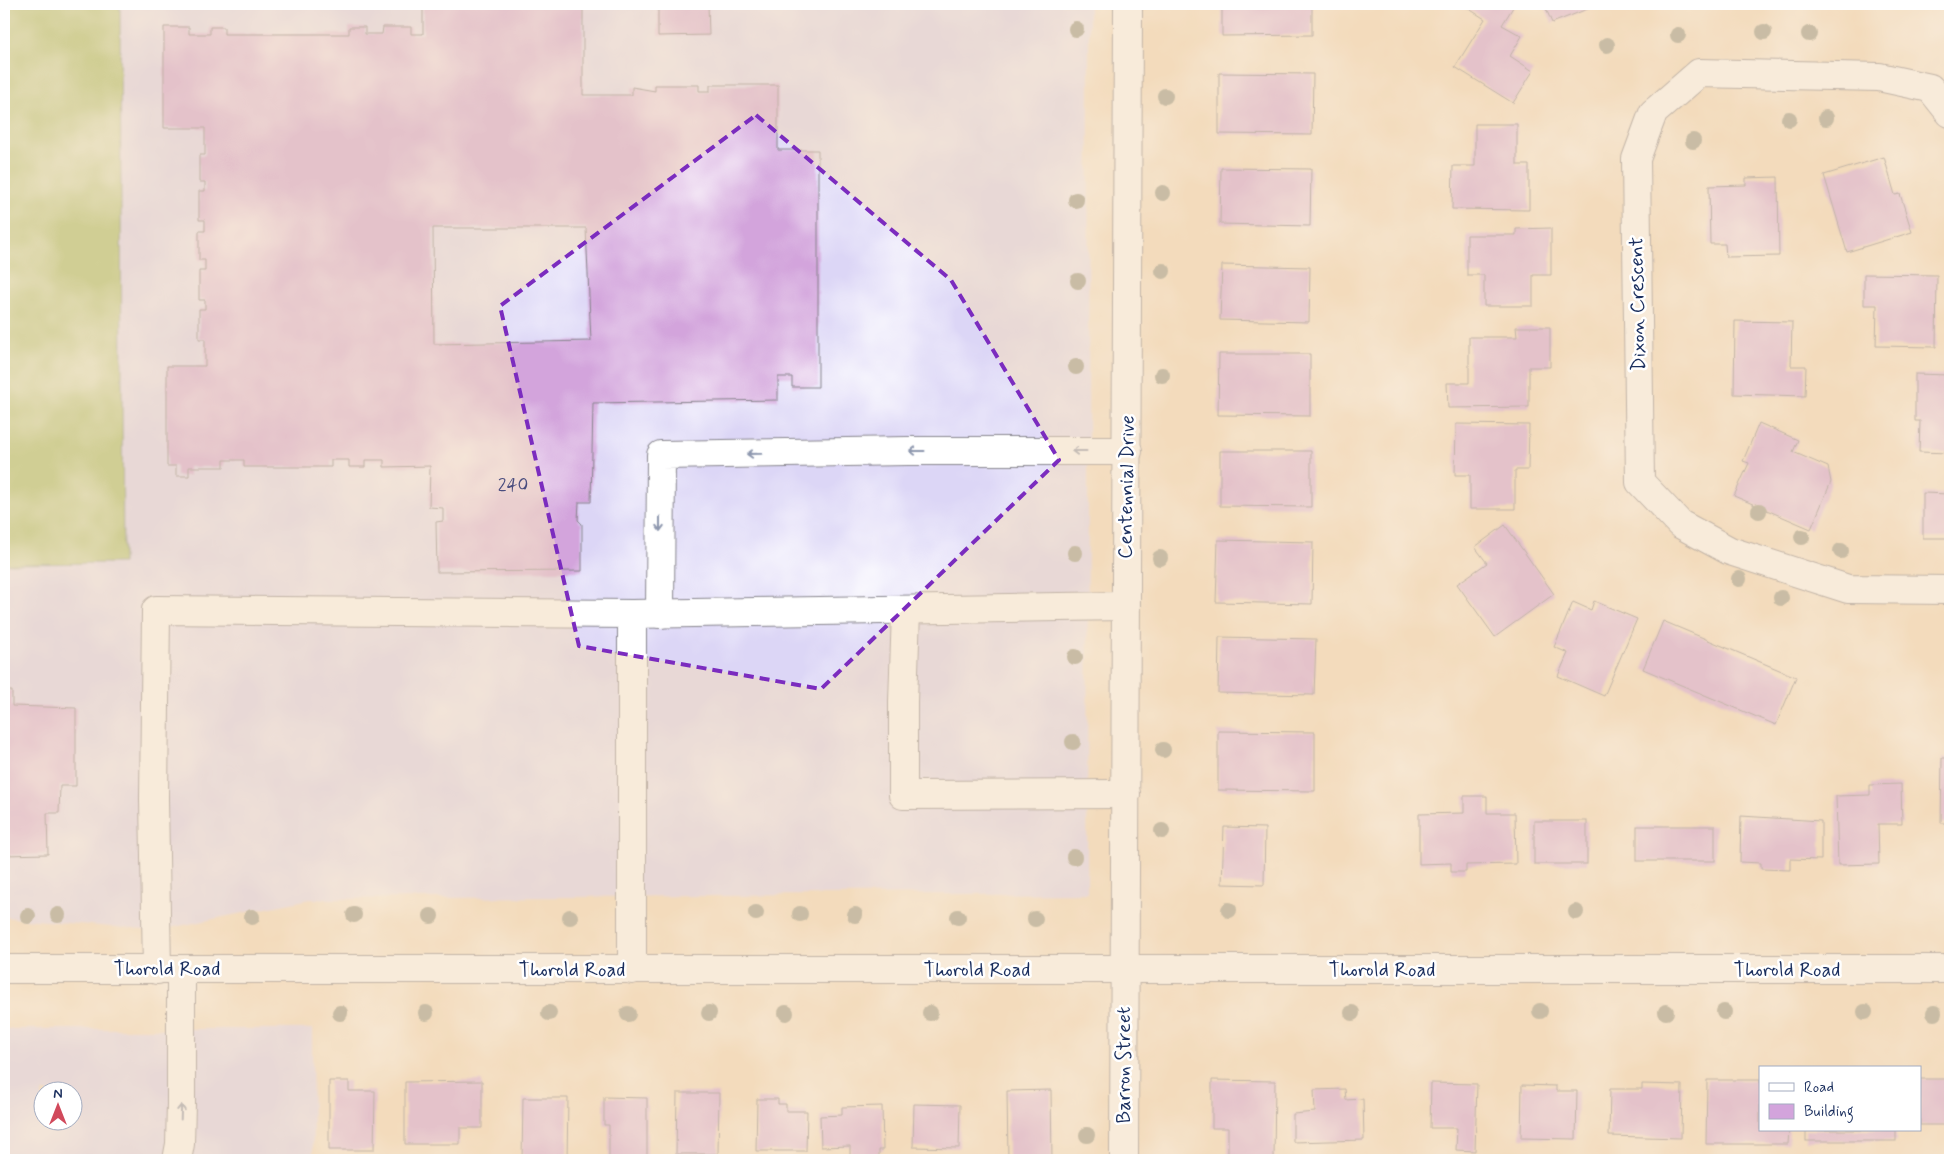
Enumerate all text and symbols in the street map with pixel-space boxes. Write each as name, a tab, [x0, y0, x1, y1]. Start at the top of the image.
street label: Dixon Crescent	[1623, 237, 1653, 371]
street label: Centennial Drive	[1112, 415, 1142, 559]
one-way arrow	[909, 446, 925, 456]
one-way arrow	[1071, 446, 1088, 456]
one-way arrow	[746, 449, 762, 459]
house number: 240	[498, 473, 528, 497]
one-way arrow	[655, 516, 665, 532]
street label: Thorold Road	[114, 956, 220, 983]
street label: Thorold Road	[519, 957, 625, 984]
street label: Thorold Road	[924, 957, 1030, 984]
street label: Thorold Road	[1329, 957, 1435, 984]
street label: Thorold Road	[1734, 957, 1840, 984]
street label: Barron Street	[1111, 1007, 1138, 1123]
legend	[1759, 1066, 1922, 1132]
text: Road	[1804, 1078, 1834, 1098]
north arrow	[32, 1082, 82, 1132]
text: N	[53, 1085, 63, 1103]
text: Building	[1804, 1102, 1854, 1123]
one-way arrow	[176, 1104, 186, 1120]

